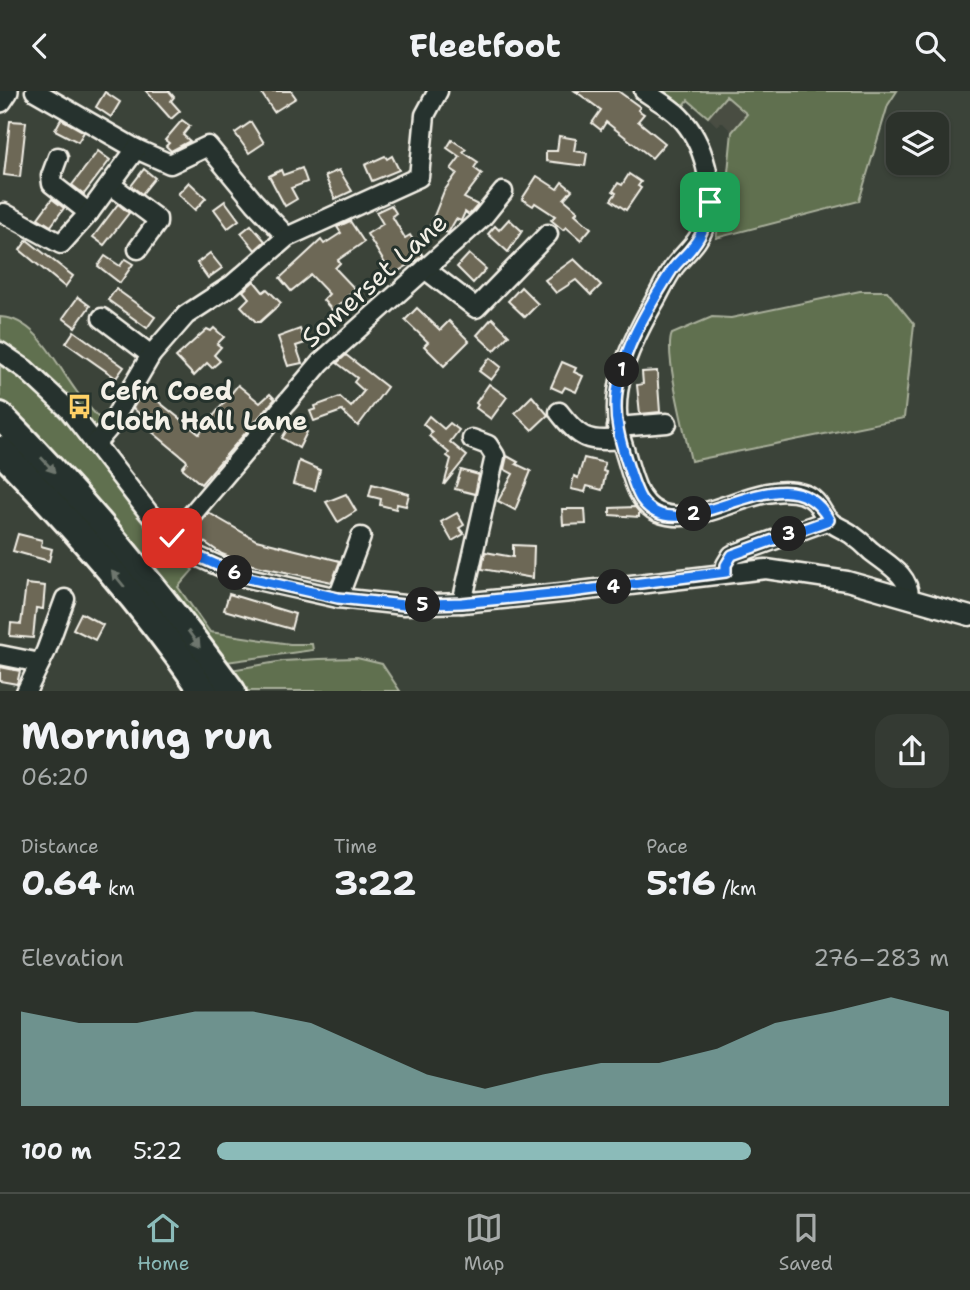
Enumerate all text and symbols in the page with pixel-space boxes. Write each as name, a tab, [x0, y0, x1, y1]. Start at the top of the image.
text: Fleetfoot	[409, 24, 561, 67]
icon: back	[21, 27, 59, 65]
icon: search	[911, 27, 949, 65]
map controls	[886, 112, 949, 175]
button: layers	[886, 112, 949, 175]
pin	[680, 172, 740, 232]
icon: arrive	[691, 183, 729, 221]
street label: Somerset Lane	[293, 205, 454, 355]
pin: 1	[604, 353, 640, 387]
text: 1	[617, 357, 626, 382]
place label: Cefn Coed Cloth Hall Lane	[100, 373, 308, 438]
bus stop icon: Cefn Coed Cloth Hall Lane	[66, 392, 94, 420]
one-way arrow	[40, 456, 56, 474]
pin: 2	[676, 497, 712, 531]
text: 2	[687, 501, 700, 526]
pin	[142, 508, 202, 568]
pin: 3	[772, 517, 806, 551]
icon: check	[153, 519, 191, 557]
text: 3	[782, 521, 795, 546]
pin: 6	[218, 555, 252, 591]
text: 6	[228, 560, 241, 585]
pin: 4	[596, 569, 632, 605]
one-way arrow	[111, 571, 126, 588]
text: 4	[607, 574, 620, 599]
pin: 5	[406, 587, 440, 623]
text: 5	[417, 592, 428, 617]
one-way arrow	[187, 630, 201, 648]
text: Morning run	[21, 710, 272, 761]
button: share	[875, 714, 949, 788]
text: 06:20	[21, 762, 89, 792]
text: Distance	[21, 834, 99, 859]
text: Time	[334, 834, 377, 859]
text: Pace	[646, 834, 688, 859]
text: 0.64	[21, 859, 102, 906]
text: 3:22	[334, 859, 416, 906]
text: 5:16	[646, 859, 716, 906]
text: km	[102, 876, 135, 901]
text: /km	[716, 876, 756, 901]
text: Elevation	[21, 943, 124, 973]
text: 276–283 m	[813, 943, 949, 973]
text: 100 m	[21, 1136, 92, 1166]
text: 5:22	[133, 1136, 182, 1166]
tab: Home	[137, 1209, 189, 1276]
tab: Map	[464, 1209, 504, 1276]
tab: Saved	[779, 1209, 833, 1276]

